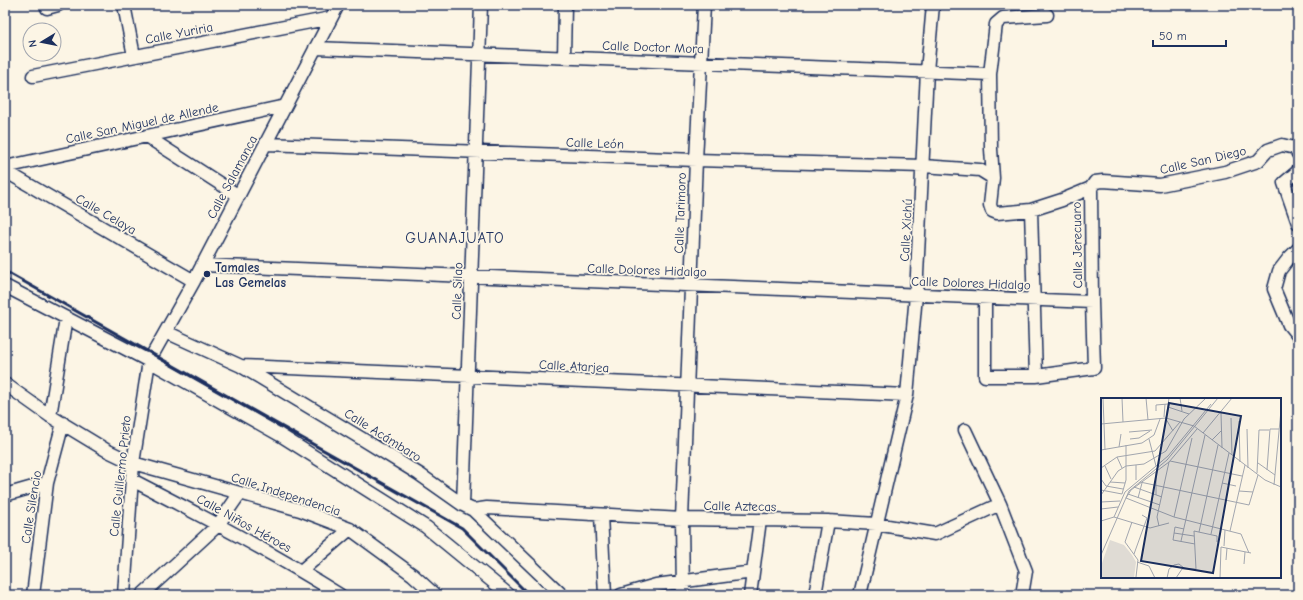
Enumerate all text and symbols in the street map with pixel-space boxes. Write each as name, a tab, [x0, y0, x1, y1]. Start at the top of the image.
street label: Calle Yuriria	[144, 19, 214, 47]
north arrow	[22, 22, 62, 62]
scale bar	[1153, 22, 1226, 48]
text: 50 m	[1159, 29, 1187, 43]
street label: Calle Doctor Mora	[602, 38, 704, 56]
text: N	[26, 39, 40, 48]
street label: Calle San Miguel de Allende	[64, 99, 220, 147]
street label: Calle Salamanca	[204, 133, 260, 221]
street label: Calle León	[566, 134, 624, 152]
street label: Calle San Diego	[1158, 143, 1248, 177]
street label: Calle Tarimoro	[671, 172, 689, 254]
street label: Calle Celaya	[73, 191, 139, 237]
street label: Calle Xichú	[897, 198, 915, 262]
street label: Calle Jerecuaro	[1069, 201, 1085, 288]
district label: GUANAJUATO	[405, 229, 505, 247]
place label: Tamales Las Gemelas	[215, 260, 286, 290]
street label: Calle Dolores Hidalgo	[587, 260, 707, 280]
street label: Calle Silao	[448, 262, 466, 320]
marker: Tamales Las Gemelas	[202, 269, 212, 279]
street label: Calle Dolores Hidalgo	[911, 273, 1031, 293]
street label: Calle Atarjea	[539, 357, 609, 375]
inset map	[1101, 398, 1281, 578]
street label: Calle Acámbaro	[342, 405, 424, 465]
street label: Calle Guillermo Prieto	[106, 415, 134, 537]
street label: Calle Silencio	[18, 469, 44, 545]
street label: Calle Independencia	[229, 469, 343, 519]
street label: Calle Niños Héroes	[194, 491, 294, 555]
street label: Calle Aztecas	[704, 498, 776, 514]

